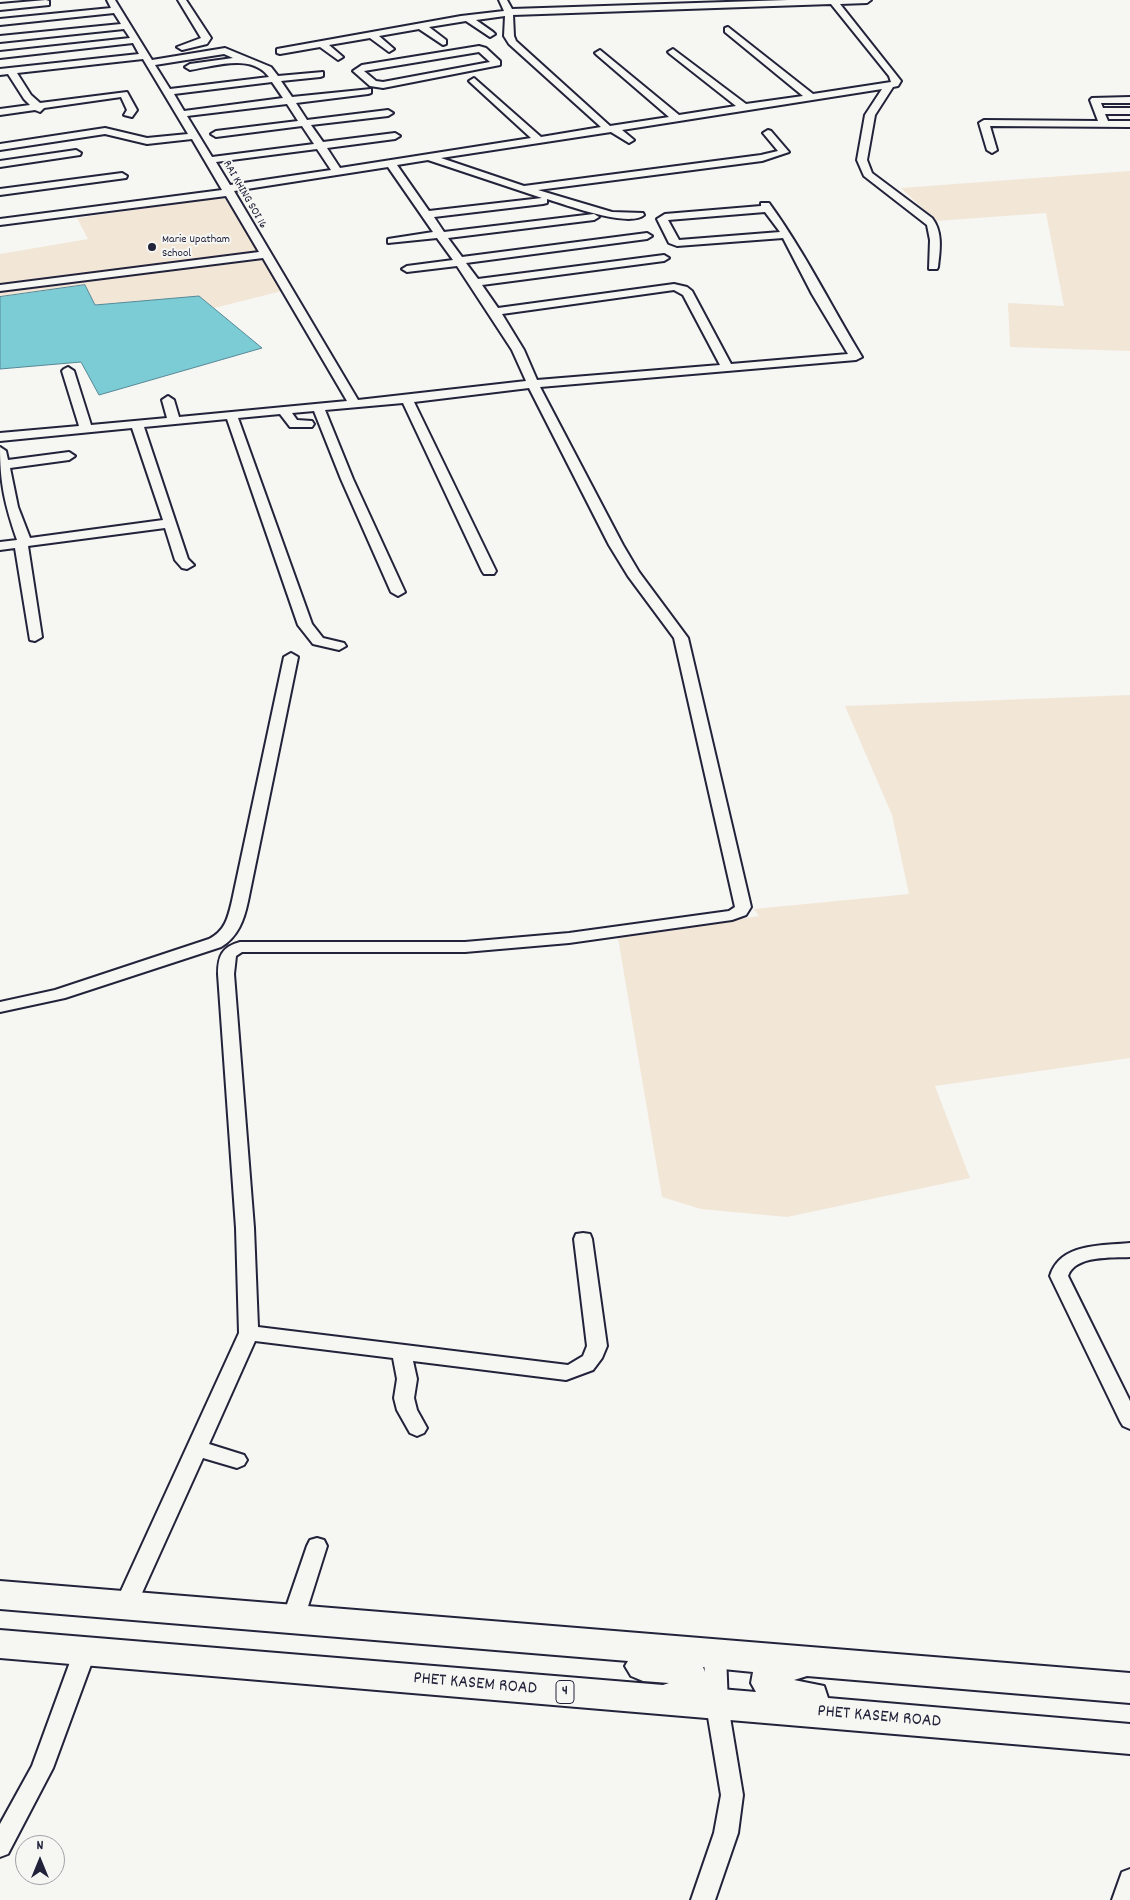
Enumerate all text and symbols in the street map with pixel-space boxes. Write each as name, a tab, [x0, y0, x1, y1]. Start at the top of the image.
street label: RAI KHING SOI 16	[219, 158, 269, 232]
place label: Marie Upatham School	[162, 233, 230, 261]
marker: Marie Upatham School	[146, 241, 158, 253]
street label: PHET KASEM ROAD	[412, 1669, 538, 1701]
road number: 4	[556, 1680, 574, 1704]
street label: PHET KASEM ROAD	[816, 1702, 942, 1734]
north arrow	[15, 1835, 65, 1885]
text: N	[37, 1836, 43, 1856]

